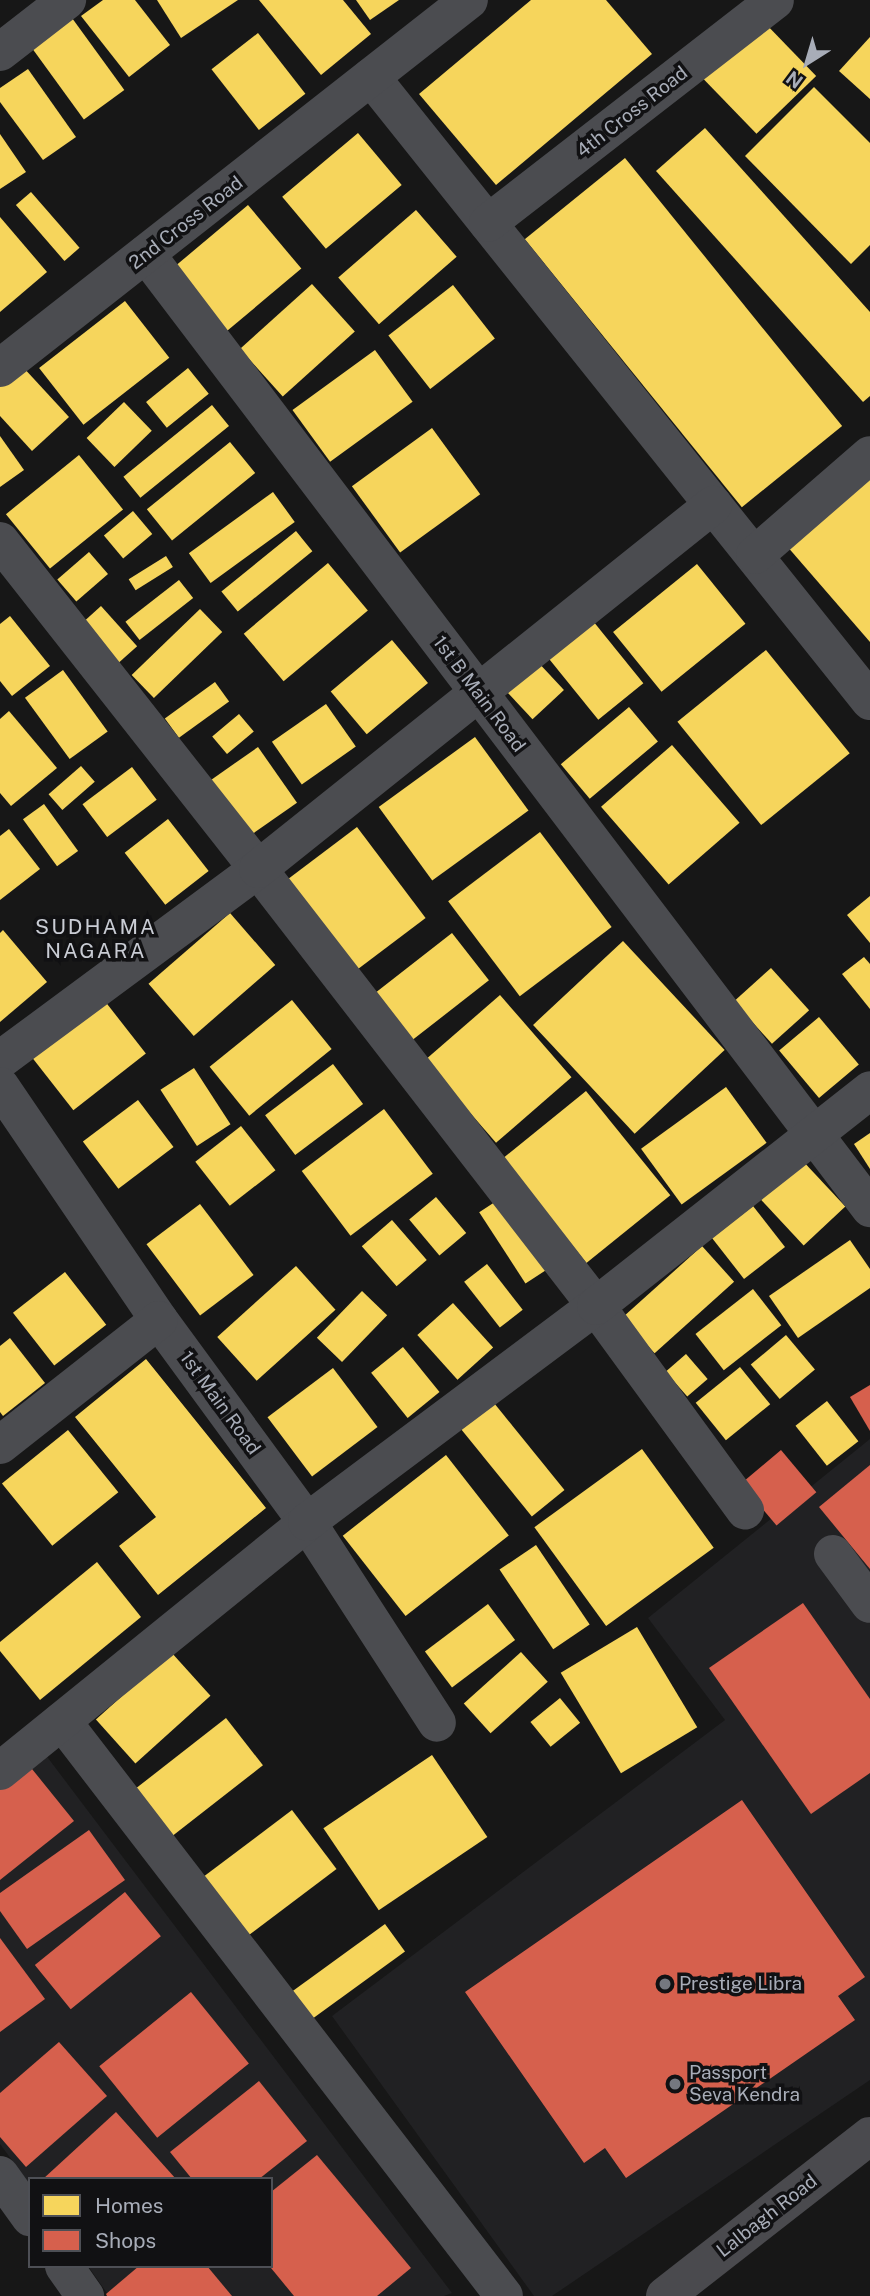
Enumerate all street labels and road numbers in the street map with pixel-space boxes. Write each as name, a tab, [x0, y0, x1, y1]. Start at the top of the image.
street label: 4th Cross Road	[572, 62, 692, 162]
street label: 2nd Cross Road	[125, 172, 247, 274]
street label: 1st B Main Road	[428, 632, 530, 756]
street label: 1st Main Road	[175, 1347, 265, 1459]
street label: Lalbagh Road	[712, 2170, 822, 2262]

